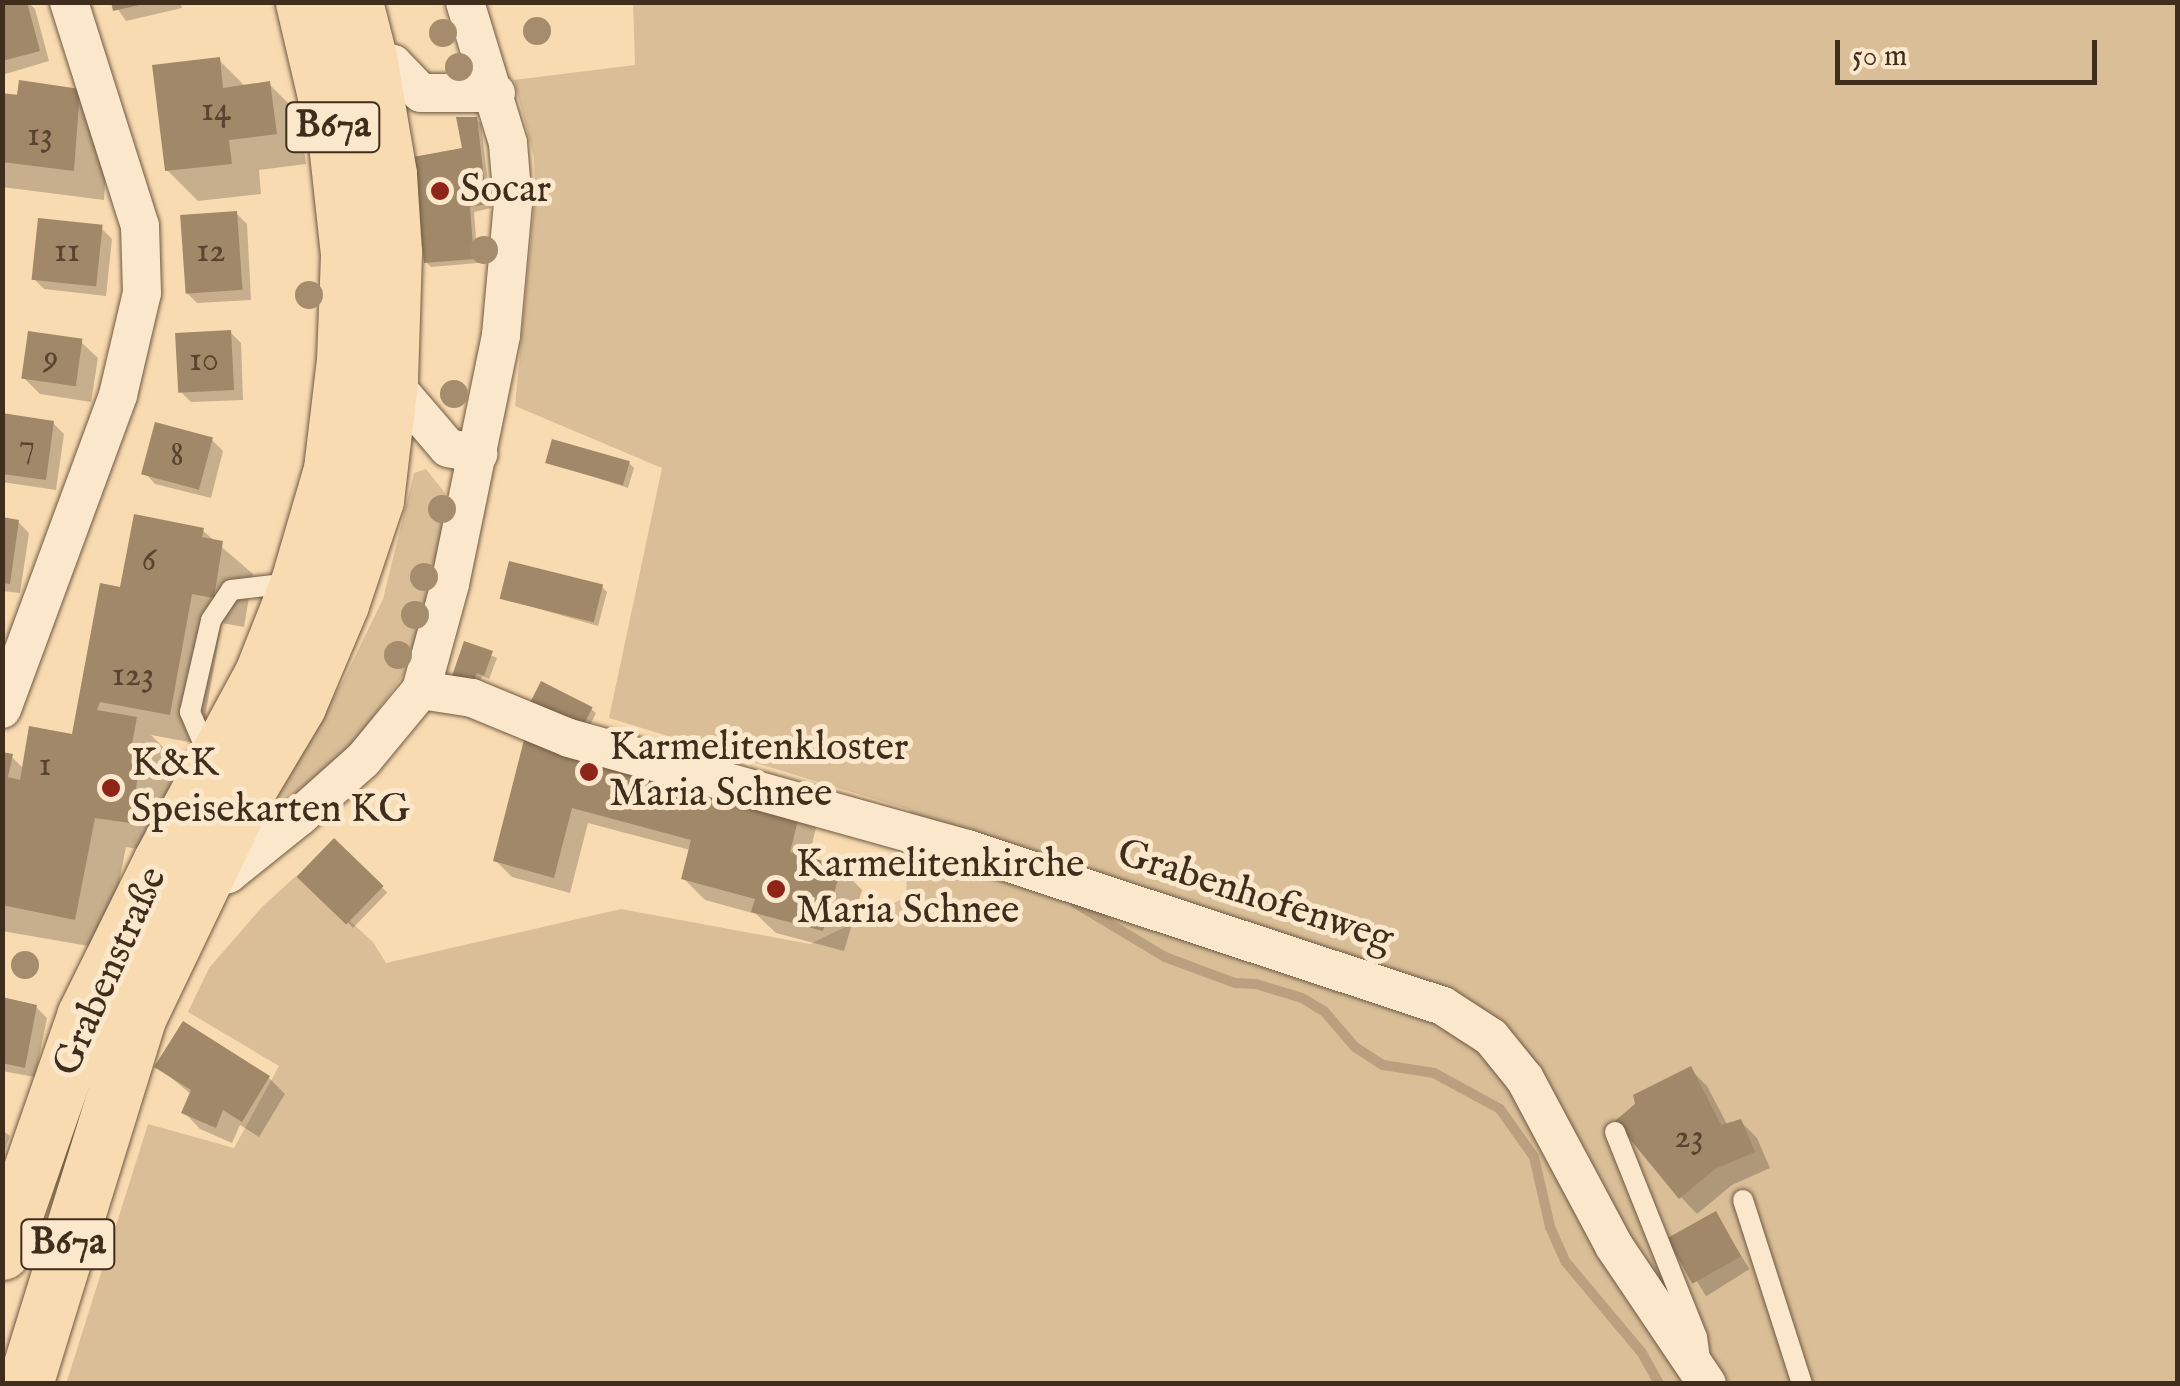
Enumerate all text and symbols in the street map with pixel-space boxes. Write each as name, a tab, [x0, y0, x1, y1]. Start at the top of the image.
scale bar	[1840, 20, 2102, 82]
text: 50 m	[1852, 38, 1907, 76]
house number: 14	[201, 90, 231, 132]
road number: B67a	[283, 94, 383, 160]
house number: 13	[27, 115, 53, 157]
place label: Socar	[460, 167, 551, 215]
marker: Socar	[429, 180, 451, 202]
house number: 11	[54, 231, 80, 273]
house number: 12	[196, 231, 226, 273]
house number: 9	[43, 338, 59, 380]
house number: 10	[189, 340, 219, 382]
house number: 7	[19, 426, 35, 468]
house number: 8	[170, 435, 184, 477]
house number: 6	[142, 540, 156, 582]
house number: 123	[112, 655, 154, 697]
place label: Karmelitenkloster Maria Schnee	[609, 725, 908, 819]
place label: K&K Speisekarten KG	[131, 741, 410, 835]
house number: 1	[38, 745, 52, 787]
marker: Karmelitenkloster Maria Schnee	[578, 761, 600, 783]
marker: K&K Speisekarten KG	[100, 777, 122, 799]
street label: Grabenhofenweg	[1111, 830, 1399, 964]
place label: Karmelitenkirche Maria Schnee	[796, 842, 1084, 936]
street label: Grabenstraße	[44, 860, 178, 1084]
marker: Karmelitenkirche Maria Schnee	[765, 878, 787, 900]
house number: 23	[1674, 1117, 1704, 1159]
road number: B67a	[18, 1211, 118, 1277]

